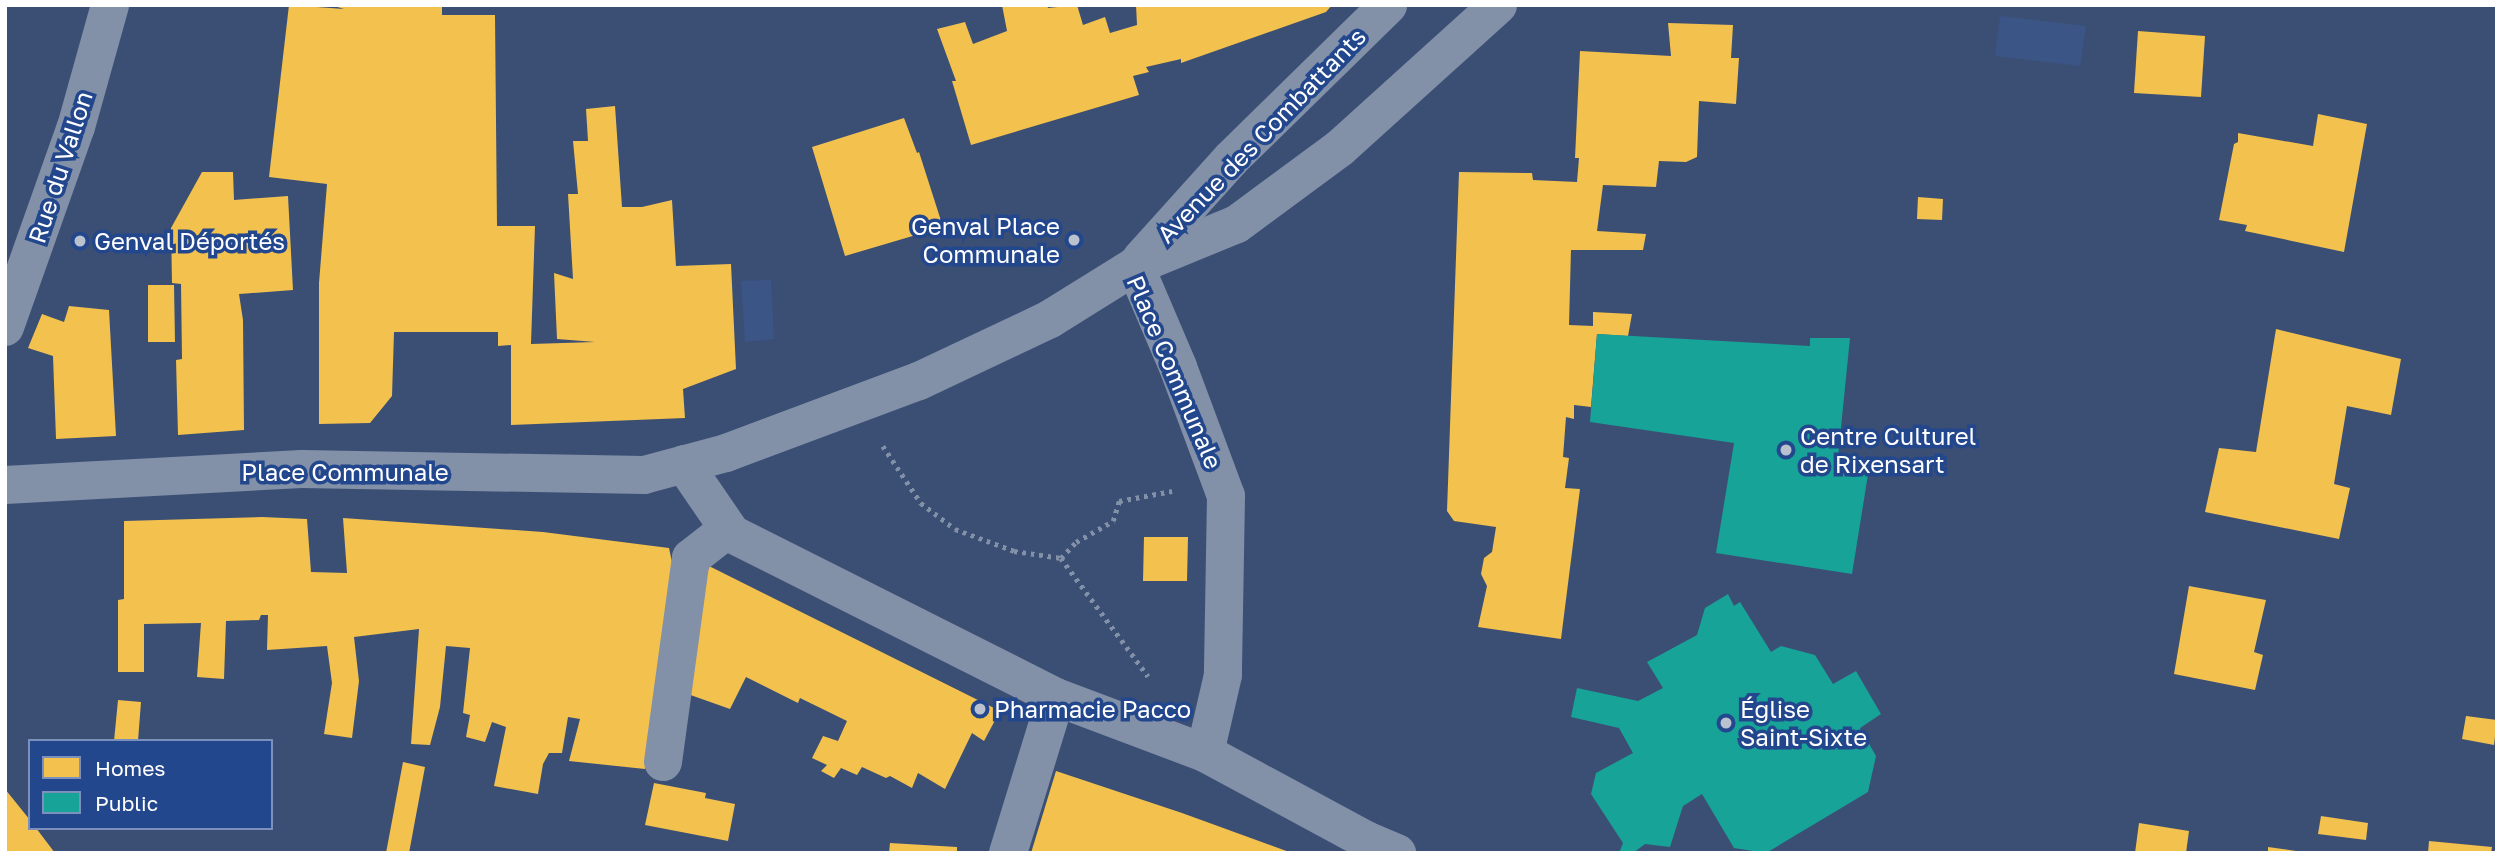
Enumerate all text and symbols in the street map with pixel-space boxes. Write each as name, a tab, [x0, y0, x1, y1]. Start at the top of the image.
street label: Avenue des Combattants	[1151, 22, 1371, 248]
street label: Rue du Vallon	[22, 87, 98, 247]
place label: Genval Place Communale	[911, 212, 1060, 268]
place label: Genval Déportés	[94, 227, 285, 255]
marker: Genval Place Communale	[1066, 232, 1082, 248]
marker: Genval Déportés	[72, 233, 88, 249]
street label: Place Communale	[1121, 271, 1229, 473]
place label: Centre Culturel de Rixensart	[1800, 422, 1976, 478]
marker: Centre Culturel de Rixensart	[1778, 442, 1794, 458]
street label: Place Communale	[241, 458, 449, 486]
place label: Pharmacie Pacco	[994, 695, 1191, 723]
place label: Église Saint-Sixte	[1740, 695, 1867, 751]
marker: Pharmacie Pacco	[972, 701, 988, 717]
marker: Église Saint-Sixte	[1718, 715, 1734, 731]
legend	[28, 739, 273, 830]
text: Homes	[95, 755, 165, 781]
text: Public	[95, 790, 158, 816]

